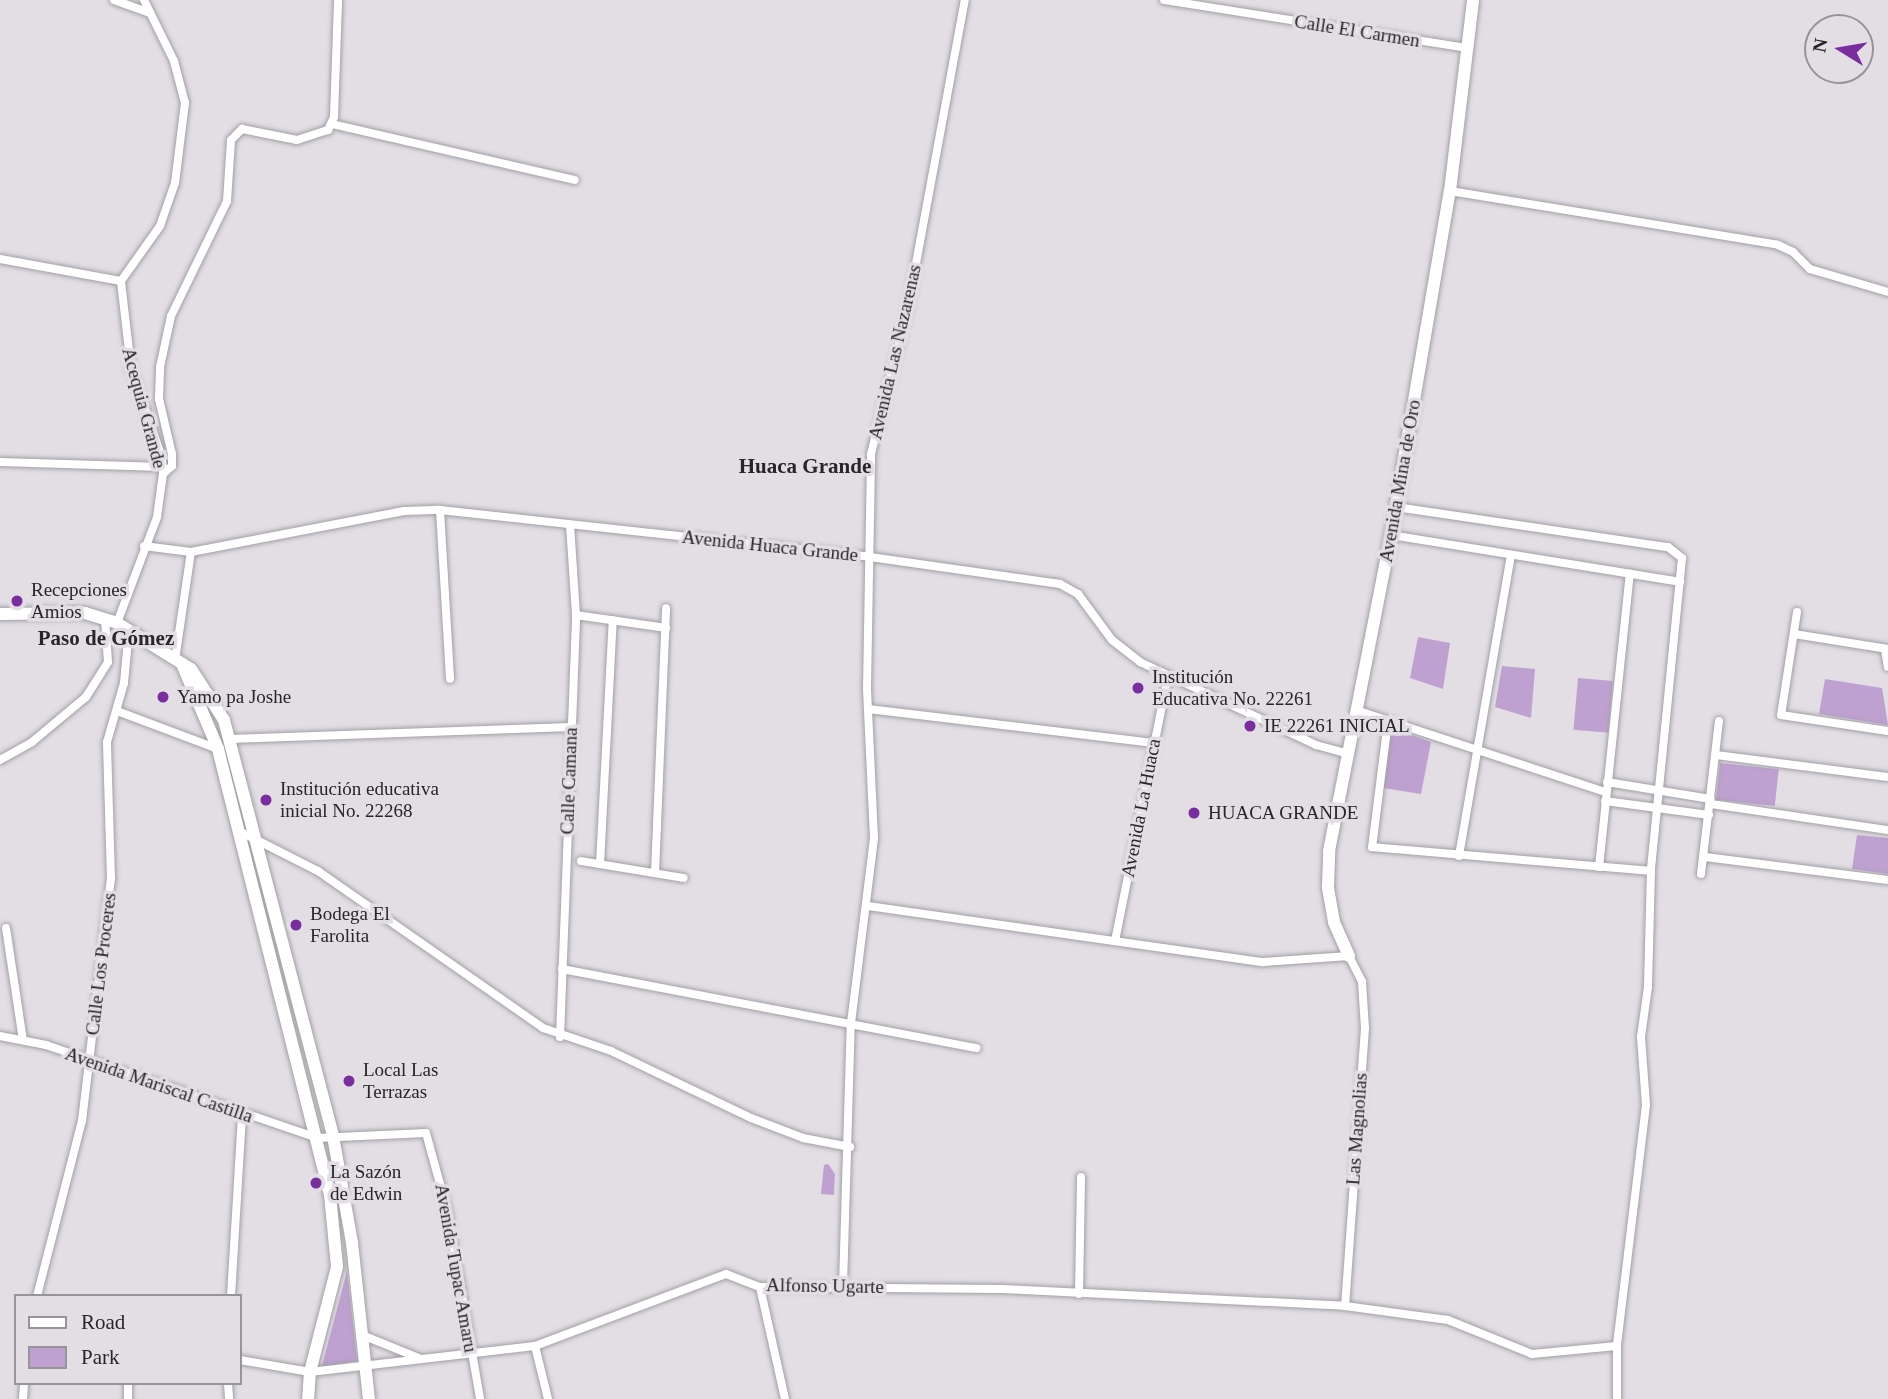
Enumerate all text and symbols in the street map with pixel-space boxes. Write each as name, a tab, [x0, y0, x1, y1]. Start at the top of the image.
street label: Calle El Carmen	[1293, 10, 1421, 52]
north arrow	[1804, 14, 1874, 84]
text: N	[1808, 37, 1831, 54]
street label: Avenida Las Nazarenas	[864, 262, 926, 442]
street label: Acequia Grande	[117, 345, 171, 471]
street label: Avenida Mina de Oro	[1374, 398, 1426, 564]
district label: Huaca Grande	[739, 453, 871, 479]
street label: Avenida Huaca Grande	[681, 525, 859, 567]
place label: Recepciones Amios	[31, 579, 127, 623]
marker: Recepciones Amios	[9, 593, 25, 609]
district label: Paso de Gómez	[38, 625, 174, 651]
place label: Institución Educativa No. 22261	[1152, 666, 1313, 710]
marker: Institución Educativa No. 22261	[1130, 680, 1146, 696]
place label: Yamo pa Joshe	[177, 686, 291, 708]
marker: Yamo pa Joshe	[155, 689, 171, 705]
place label: IE 22261 INICIAL	[1264, 715, 1410, 737]
marker: IE 22261 INICIAL	[1242, 718, 1258, 734]
street label: Calle Camana	[556, 727, 582, 835]
street label: Avenida La Huaca	[1116, 737, 1166, 879]
place label: Institución educativa inicial No. 22268	[280, 778, 439, 822]
marker: Institución educativa inicial No. 22268	[258, 792, 274, 808]
place label: HUACA GRANDE	[1208, 802, 1359, 824]
marker: HUACA GRANDE	[1186, 805, 1202, 821]
street label: Calle Los Proceres	[81, 891, 121, 1037]
place label: Bodega El Farolita	[310, 903, 390, 947]
marker: Bodega El Farolita	[288, 917, 304, 933]
street label: Avenida Mariscal Castilla	[62, 1042, 256, 1128]
place label: Local Las Terrazas	[363, 1059, 438, 1103]
street label: Las Magnolias	[1342, 1072, 1372, 1186]
marker: Local Las Terrazas	[341, 1073, 357, 1089]
place label: La Sazón de Edwin	[330, 1161, 402, 1205]
marker: La Sazón de Edwin	[308, 1175, 324, 1191]
street label: Avenida Tupac Amaru	[430, 1181, 482, 1355]
street label: Alfonso Ugarte	[766, 1274, 884, 1298]
legend	[14, 1294, 242, 1385]
text: Road	[81, 1310, 125, 1334]
text: Park	[81, 1345, 120, 1369]

